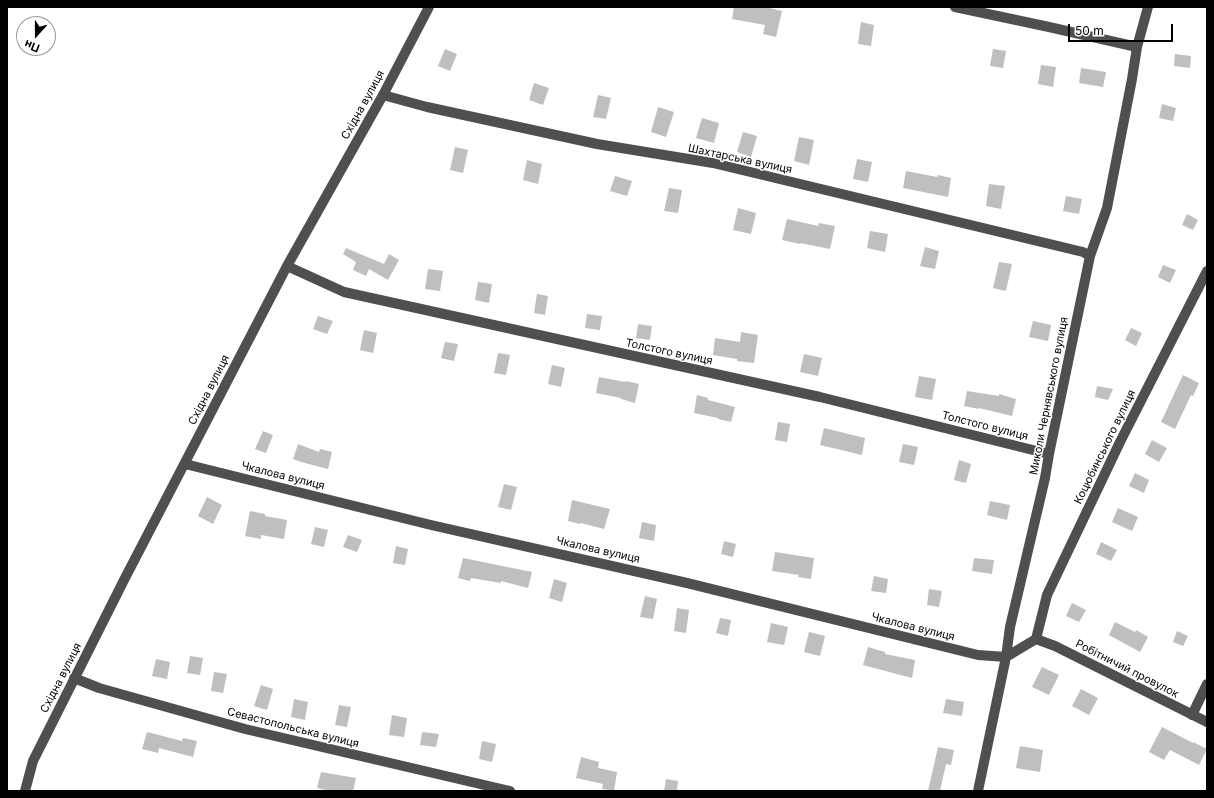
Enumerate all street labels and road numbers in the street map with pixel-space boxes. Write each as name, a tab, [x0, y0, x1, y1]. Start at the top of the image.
street label: Східна вулиця	[339, 68, 387, 142]
street label: Шахтарська вулиця	[687, 142, 793, 176]
street label: Миколи Чернявського вулиця	[1027, 316, 1071, 476]
street label: Толстого вулиця	[624, 336, 714, 368]
street label: Східна вулиця	[186, 353, 232, 427]
street label: Коцюбинського вулиця	[1072, 388, 1138, 506]
street label: Толстого вулиця	[940, 409, 1030, 443]
street label: Чкалова вулиця	[240, 459, 326, 493]
street label: Чкалова вулиця	[555, 534, 641, 566]
street label: Чкалова вулиця	[870, 610, 956, 644]
street label: Робітничий провулок	[1073, 637, 1181, 701]
street label: Східна вулиця	[38, 641, 84, 715]
street label: Севастопольська вулиця	[226, 705, 360, 751]

